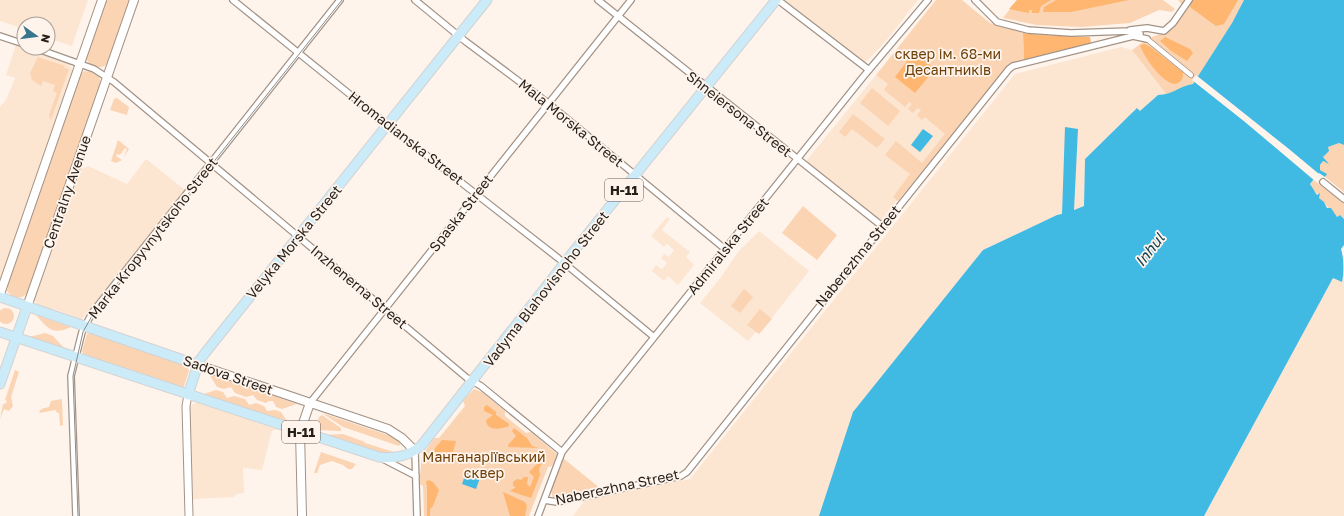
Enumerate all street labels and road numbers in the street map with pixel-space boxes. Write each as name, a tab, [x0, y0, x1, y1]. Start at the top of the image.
street label: Shneiersona Street	[683, 67, 795, 160]
street label: Mala Morska Street	[516, 75, 627, 170]
street label: Hromadianska Street	[345, 87, 467, 188]
street label: Centralny Avenue	[39, 133, 94, 251]
street label: Marka Kropyvnytskoho Street	[84, 154, 221, 322]
street label: Spaska Street	[425, 171, 496, 255]
road number: Н-11	[605, 179, 643, 201]
street label: Velyka Morska Street	[242, 181, 345, 302]
street label: Admiralska Street	[683, 194, 772, 298]
street label: Naberezhna Street	[811, 201, 904, 310]
street label: Vadyma Blahovisnoho Street	[479, 207, 612, 370]
street label: Inzhenerna Street	[308, 241, 411, 332]
street label: Sadova Street	[181, 351, 275, 398]
road number: Н-11	[282, 421, 320, 443]
street label: Naberezhna Street	[554, 465, 680, 508]

